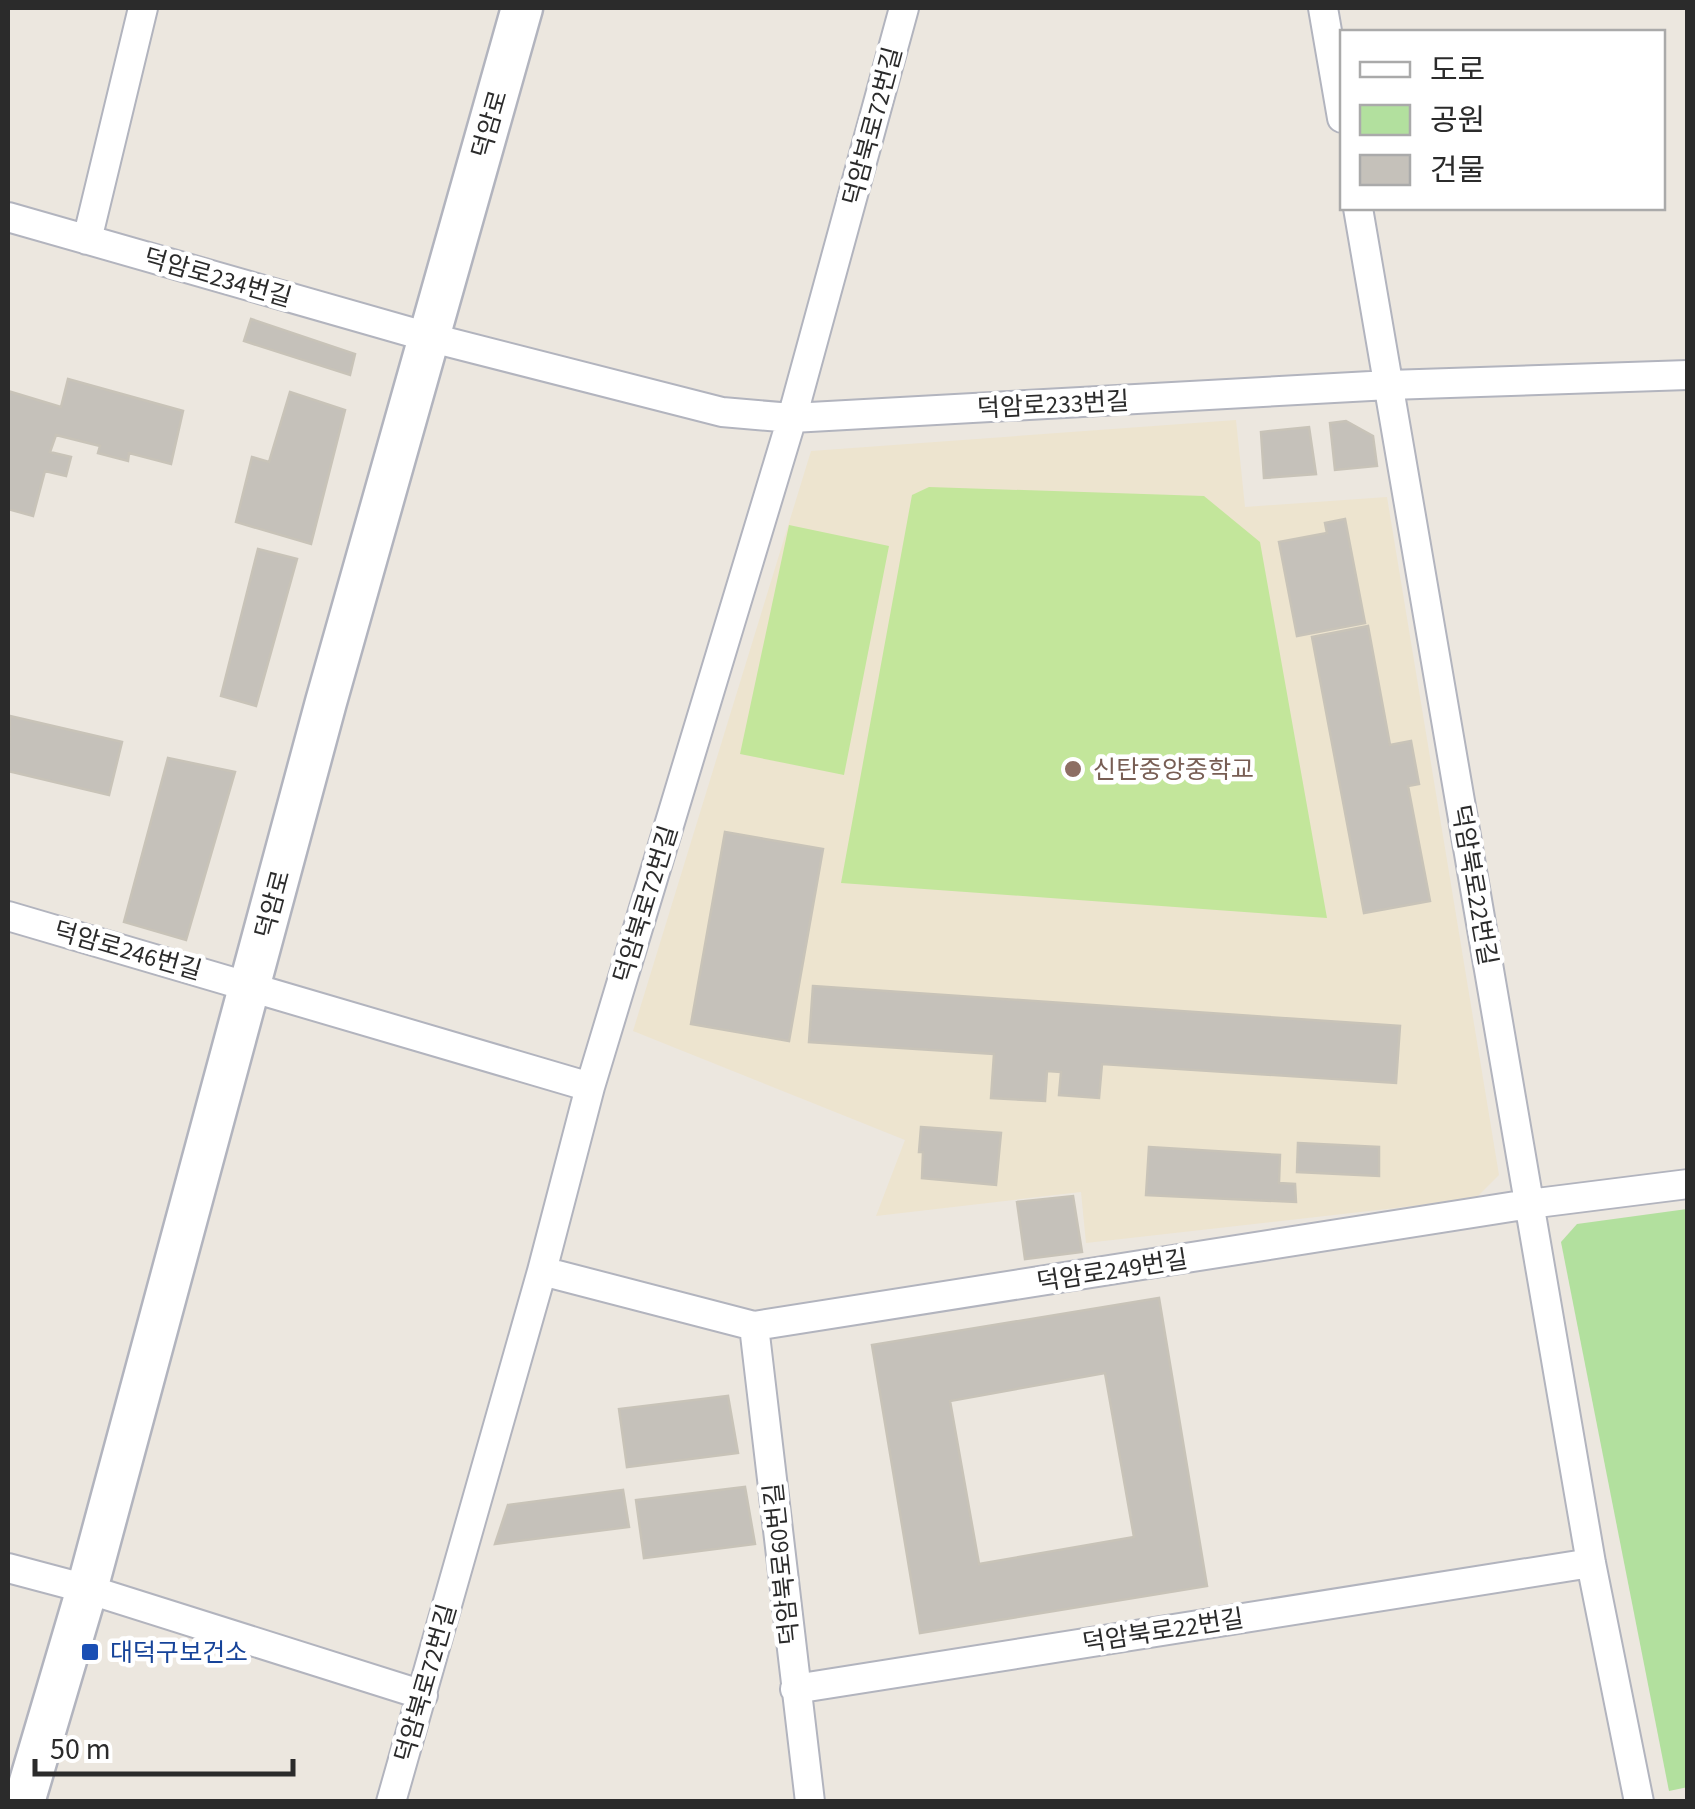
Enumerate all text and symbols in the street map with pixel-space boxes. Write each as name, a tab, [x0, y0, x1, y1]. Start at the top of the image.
legend	[1340, 30, 1665, 210]
street label: 덕암북로72번길	[835, 43, 911, 210]
text: 도로	[1430, 49, 1485, 92]
street label: 덕암로	[463, 86, 517, 162]
text: 공원	[1430, 99, 1485, 142]
text: 건물	[1430, 149, 1485, 192]
street label: 덕암로234번길	[140, 240, 296, 316]
street label: 덕암로233번길	[976, 383, 1130, 427]
place label: 신탄중앙중학교	[1093, 752, 1254, 788]
marker: 신탄중앙중학교	[1062, 758, 1084, 780]
street label: 덕암북로22번길	[1442, 802, 1506, 968]
street label: 덕암북로72번길	[605, 821, 687, 987]
street label: 덕암로	[247, 866, 299, 942]
street label: 덕암로246번길	[50, 913, 206, 989]
street label: 덕암로249번길	[1034, 1241, 1190, 1301]
street label: 덕암북로60번길	[756, 1481, 808, 1647]
street label: 덕암북로72번길	[386, 1600, 466, 1767]
street label: 덕암북로22번길	[1080, 1600, 1246, 1662]
place label: 대덕구보건소	[110, 1635, 248, 1671]
marker: 대덕구보건소	[79, 1641, 101, 1663]
scale bar	[35, 1714, 292, 1776]
text: 50 m	[50, 1728, 111, 1771]

